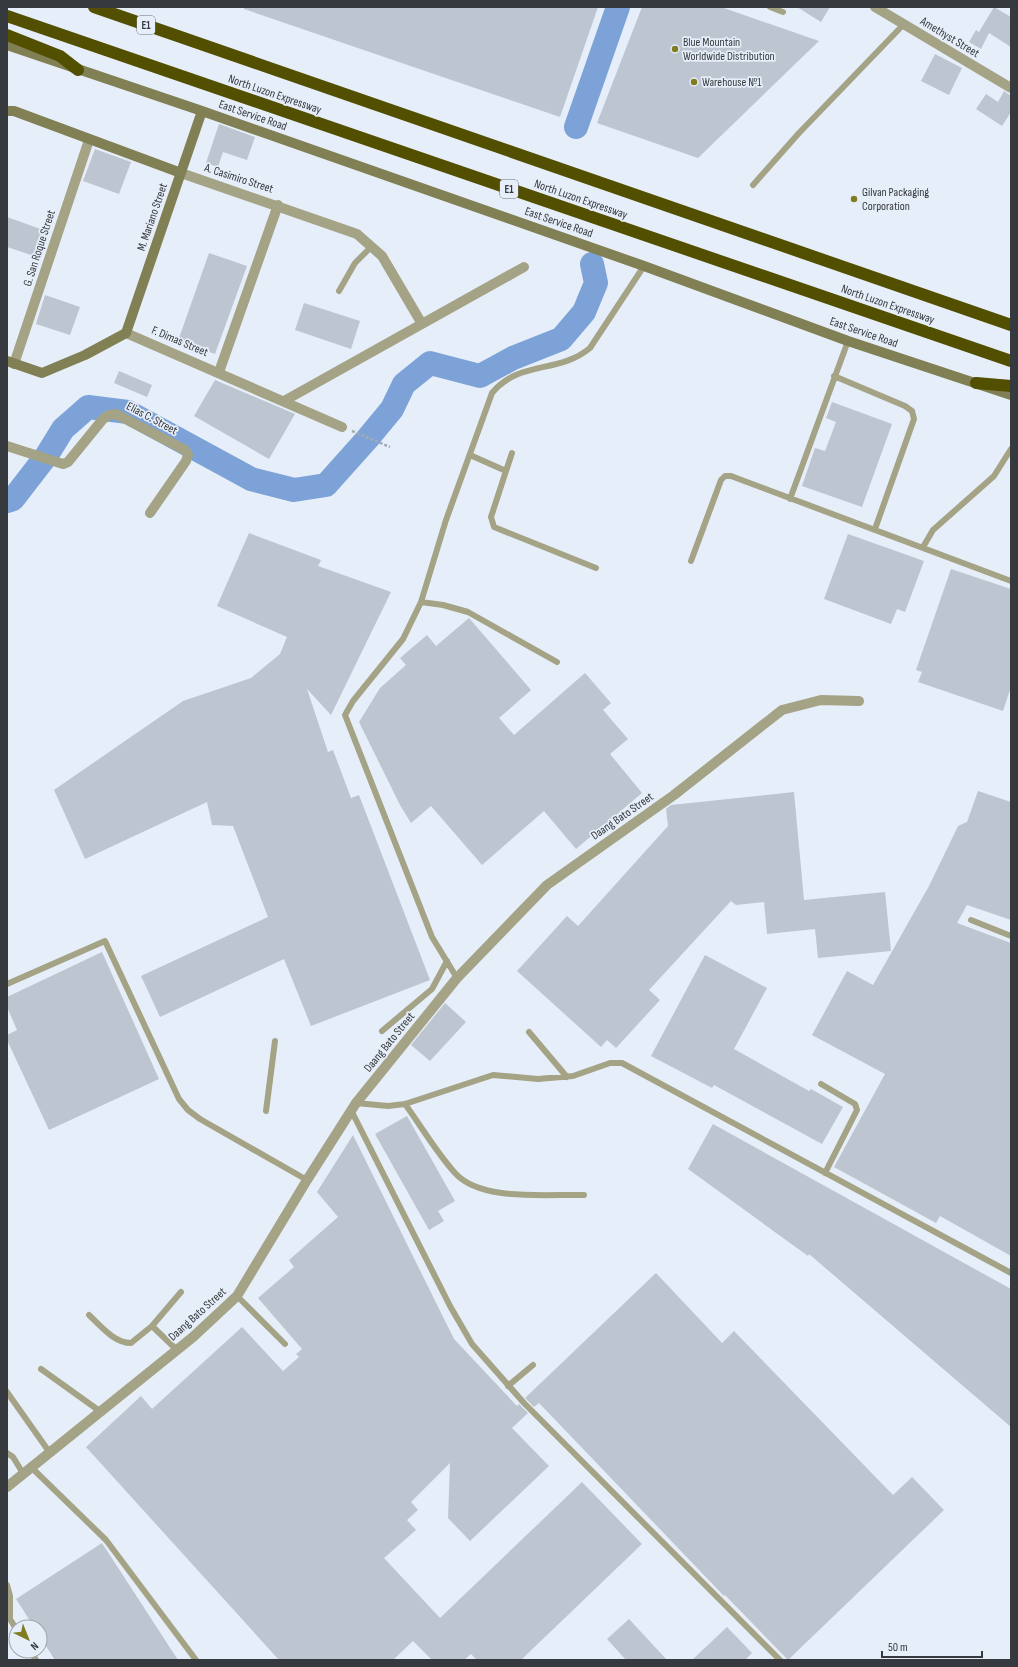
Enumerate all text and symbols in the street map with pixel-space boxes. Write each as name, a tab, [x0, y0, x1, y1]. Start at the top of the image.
street label: Amethyst Street	[917, 13, 982, 61]
road number: E1	[137, 16, 155, 34]
place label: Blue Mountain Worldwide Distribution	[683, 35, 775, 64]
marker: Blue Mountain Worldwide Distribution	[670, 44, 680, 54]
street label: North Luzon Expressway	[226, 71, 324, 118]
place label: Warehouse №1	[702, 75, 762, 90]
marker: Warehouse №1	[689, 77, 699, 87]
street label: East Service Road	[217, 97, 289, 134]
street label: A. Casimiro Street	[202, 160, 276, 197]
street label: North Luzon Expressway	[532, 176, 630, 223]
road number: E1	[500, 180, 518, 198]
street label: M. Mariano Street	[134, 181, 171, 253]
place label: Gilvan Packaging Corporation	[862, 185, 929, 214]
marker: Gilvan Packaging Corporation	[849, 194, 859, 204]
street label: East Service Road	[523, 204, 595, 241]
street label: G. San Roque Street	[20, 208, 59, 288]
street label: North Luzon Expressway	[839, 281, 937, 328]
street label: East Service Road	[828, 314, 900, 351]
street label: F. Dimas Street	[149, 323, 211, 360]
street label: Elias C. Street	[124, 399, 180, 438]
street label: Daang Bato Street	[588, 789, 657, 843]
street label: Daang Bato Street	[361, 1009, 418, 1075]
street label: Daang Bato Street	[165, 1284, 230, 1344]
north arrow	[8, 1619, 48, 1659]
scale bar	[882, 1633, 982, 1659]
text: N	[28, 1639, 41, 1653]
text: 50 m	[888, 1640, 908, 1655]

